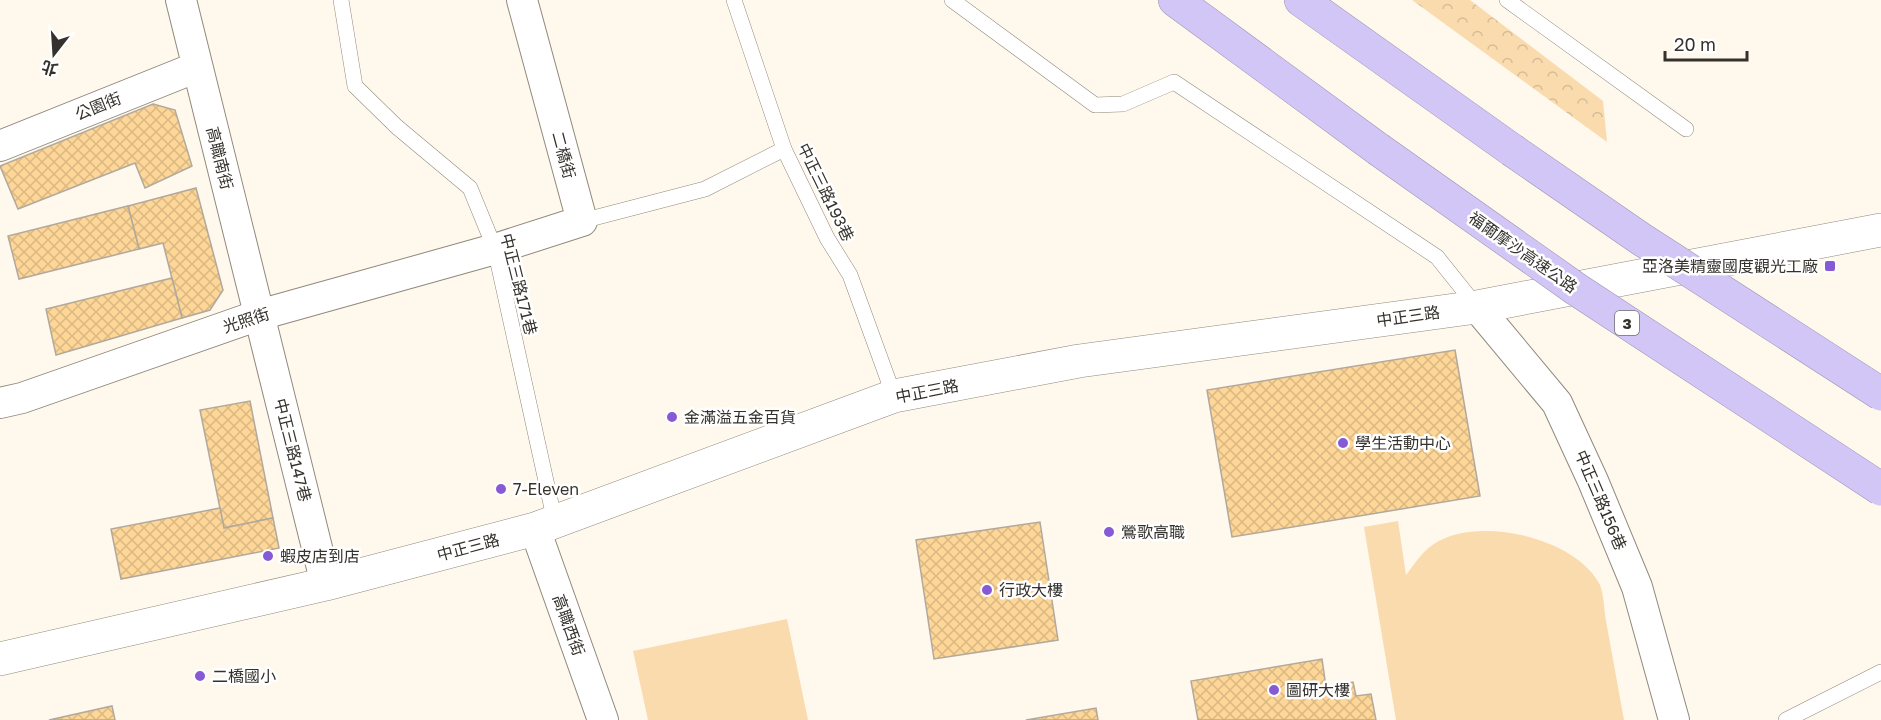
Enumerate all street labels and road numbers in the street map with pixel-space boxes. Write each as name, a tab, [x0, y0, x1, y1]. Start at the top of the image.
street label: 公園街	[72, 88, 124, 124]
street label: 高職南街	[203, 125, 237, 191]
street label: 二橋街	[548, 129, 580, 181]
street label: 中正三路193巷	[794, 140, 858, 244]
street label: 福爾摩沙高速公路	[1465, 207, 1581, 297]
street label: 中正三路171巷	[497, 231, 541, 337]
street label: 中正三路	[1375, 302, 1441, 330]
street label: 光照街	[220, 303, 272, 337]
road number: 3	[1615, 311, 1639, 335]
street label: 中正三路	[894, 375, 960, 407]
street label: 中正三路147巷	[270, 396, 316, 504]
street label: 中正三路156巷	[1571, 447, 1631, 553]
street label: 中正三路	[434, 529, 502, 565]
street label: 高職西街	[549, 592, 589, 658]

